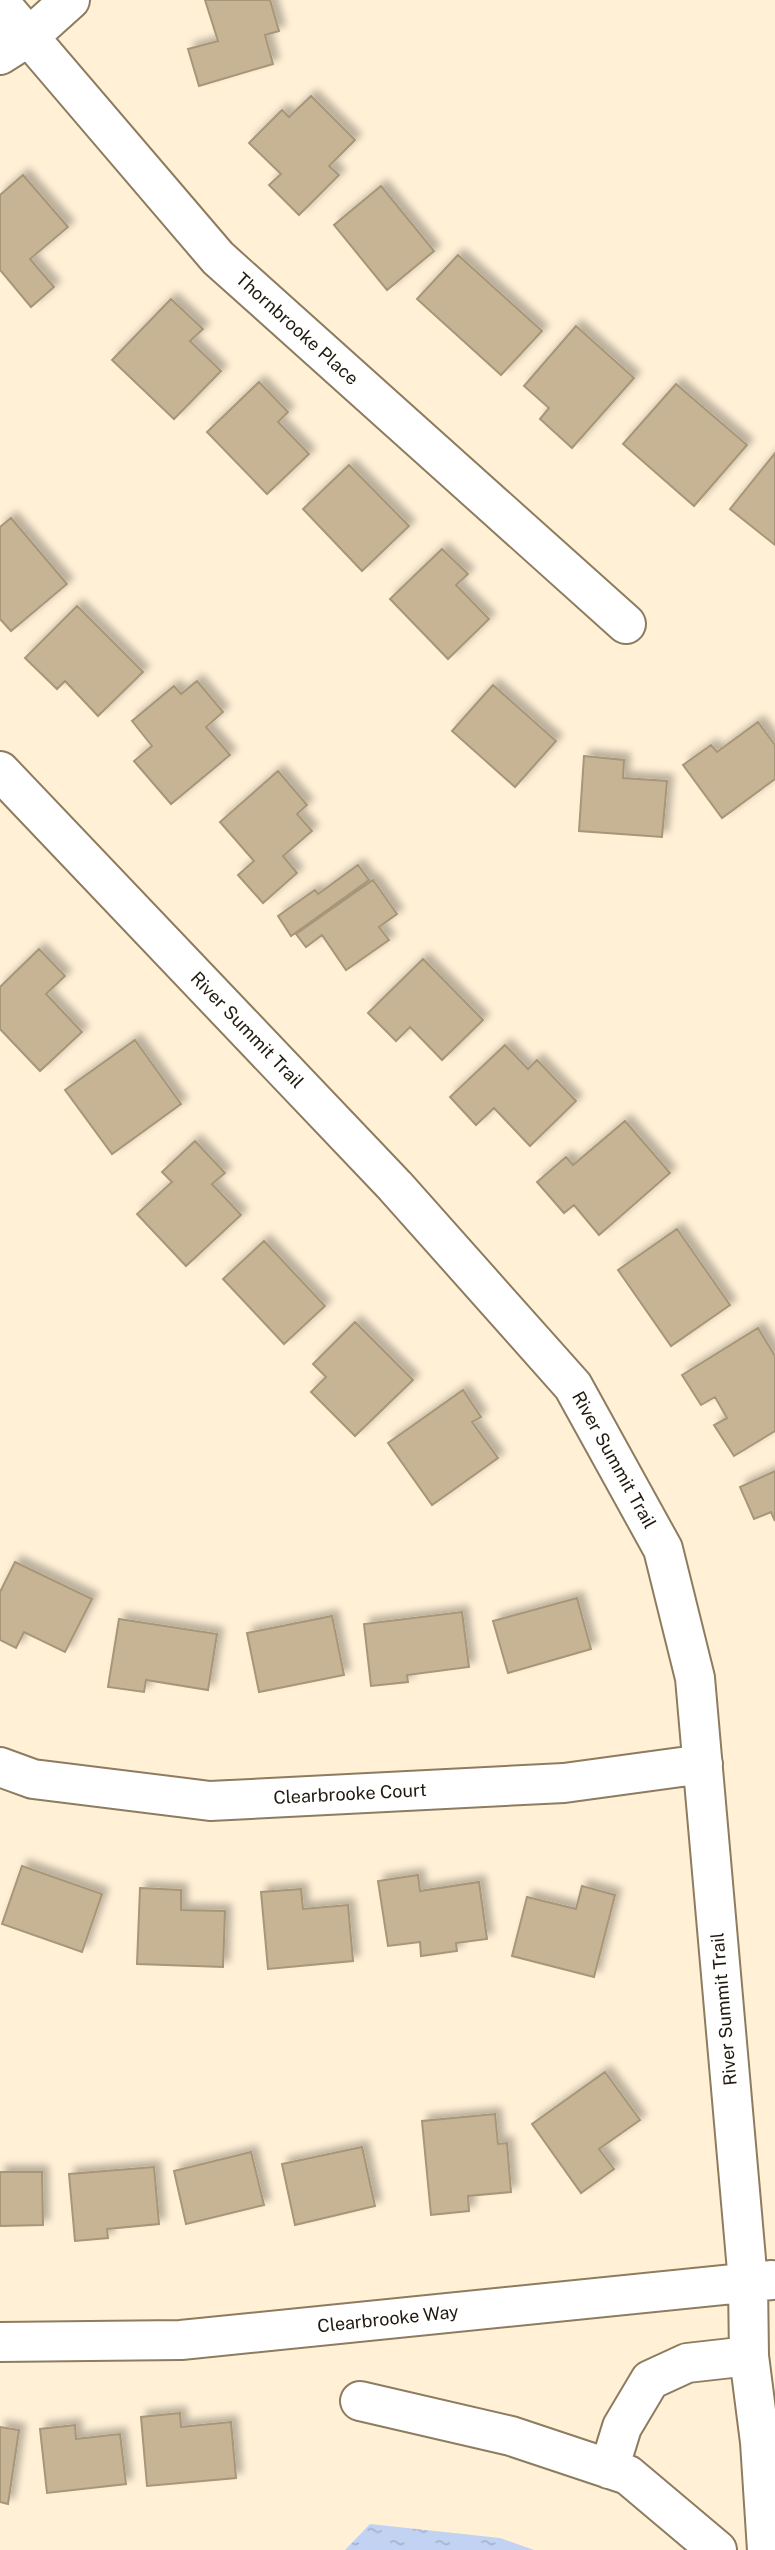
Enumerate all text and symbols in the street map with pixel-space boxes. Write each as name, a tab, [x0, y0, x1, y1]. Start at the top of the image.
street label: Thornbrooke Place	[232, 268, 363, 389]
street label: River Summit Trail	[187, 967, 308, 1092]
street label: River Summit Trail	[568, 1388, 661, 1532]
street label: Clearbrooke Court	[273, 1779, 427, 1808]
street label: River Summit Trail	[706, 1932, 741, 2086]
street label: Clearbrooke Way	[316, 2301, 460, 2336]

